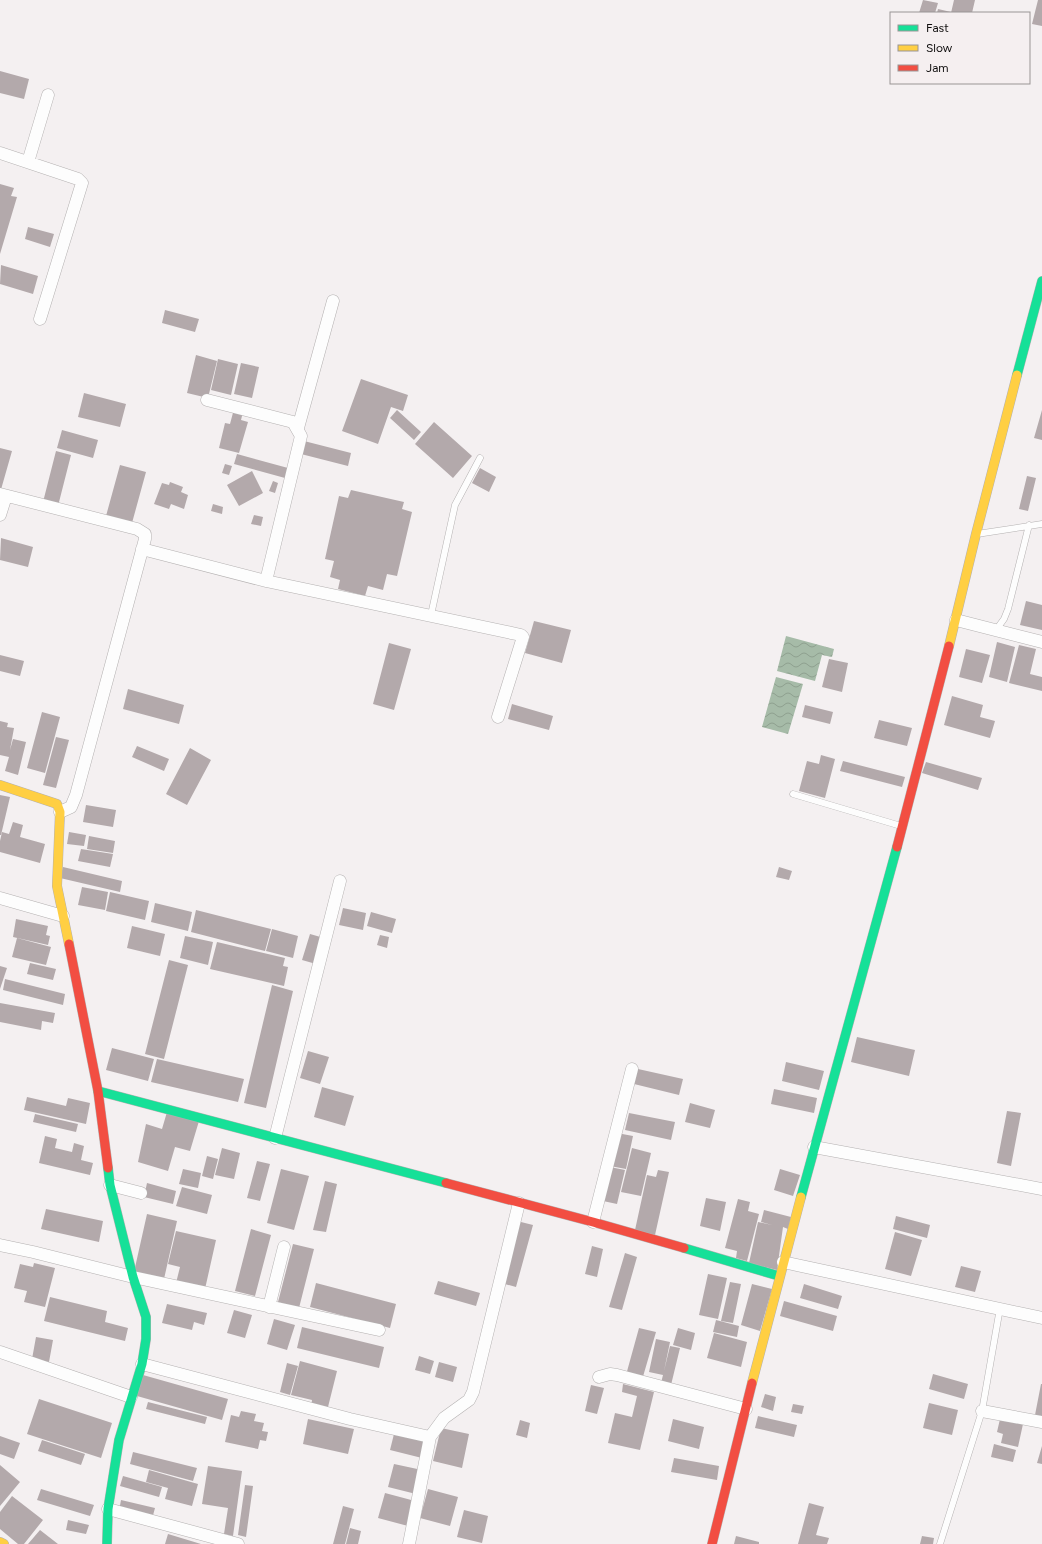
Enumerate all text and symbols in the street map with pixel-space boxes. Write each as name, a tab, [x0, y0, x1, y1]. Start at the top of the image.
legend	[890, 12, 1030, 84]
text: Fast	[926, 21, 949, 35]
text: Slow	[926, 41, 953, 55]
text: Jam	[926, 61, 949, 75]

